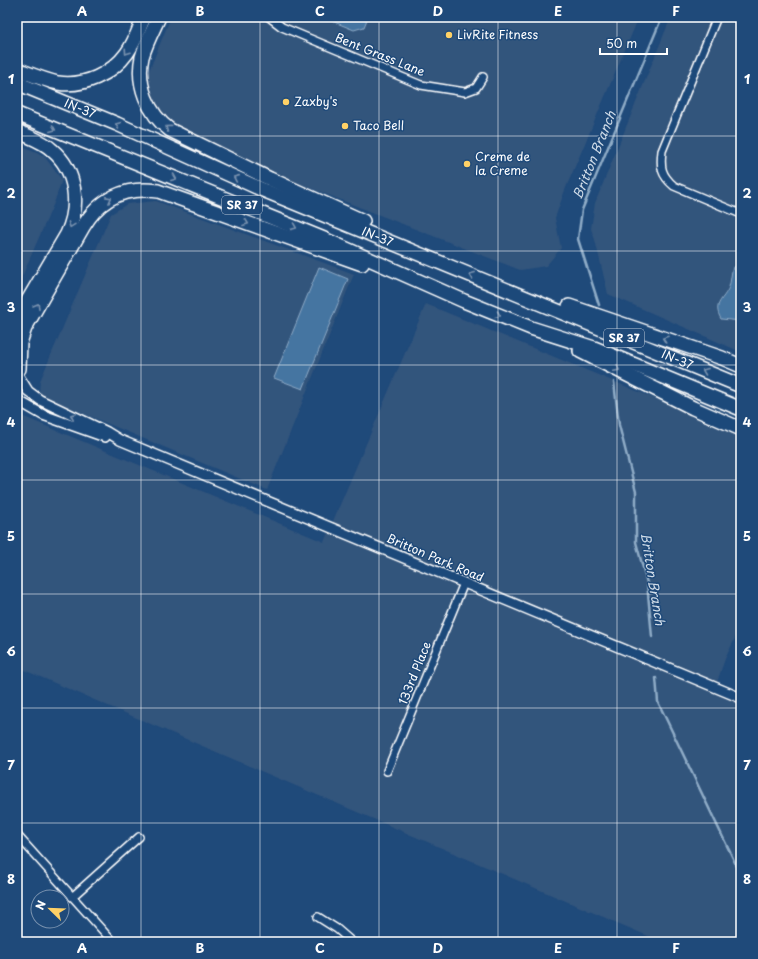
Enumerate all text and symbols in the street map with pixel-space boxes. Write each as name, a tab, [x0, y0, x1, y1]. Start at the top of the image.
text: A	[77, 1, 87, 20]
text: B	[196, 1, 205, 20]
text: C	[315, 1, 325, 20]
text: D	[433, 1, 443, 20]
text: E	[554, 1, 562, 20]
text: F	[672, 1, 680, 20]
place label: LivRite Fitness	[457, 25, 539, 43]
street label: Bent Grass Lane	[333, 28, 428, 80]
marker: LivRite Fitness	[444, 30, 454, 40]
scale bar	[600, 30, 667, 56]
text: 50 m	[606, 34, 637, 52]
one-way arrow	[124, 48, 132, 55]
text: 1	[8, 69, 14, 88]
text: 1	[744, 69, 750, 88]
place label: Zaxby's	[294, 92, 338, 110]
street label: IN-37	[62, 93, 99, 123]
marker: Zaxby's	[281, 97, 291, 107]
water label: Britton Branch	[567, 107, 620, 202]
place label: Taco Bell	[353, 116, 404, 134]
one-way arrow	[114, 121, 121, 129]
marker: Taco Bell	[340, 121, 350, 131]
one-way arrow	[50, 124, 57, 132]
one-way arrow	[165, 125, 172, 132]
place label: Creme de la Creme	[475, 147, 530, 179]
marker: Creme de la Creme	[462, 159, 472, 169]
one-way arrow	[170, 173, 177, 181]
one-way arrow	[233, 174, 240, 182]
text: 2	[6, 183, 16, 202]
text: 2	[742, 183, 752, 202]
road number: SR 37	[222, 196, 262, 214]
one-way arrow	[105, 197, 112, 204]
one-way arrow	[242, 218, 249, 226]
street label: IN-37	[359, 221, 397, 251]
one-way arrow	[67, 222, 75, 229]
one-way arrow	[290, 222, 297, 230]
one-way arrow	[469, 272, 476, 280]
text: 3	[7, 297, 16, 316]
text: 3	[743, 297, 752, 316]
one-way arrow	[33, 303, 40, 310]
one-way arrow	[494, 310, 501, 318]
road number: SR 37	[604, 329, 644, 347]
one-way arrow	[661, 335, 668, 344]
street label: IN-37	[659, 344, 697, 374]
one-way arrow	[613, 364, 620, 372]
one-way arrow	[701, 368, 709, 376]
text: 4	[7, 412, 16, 431]
text: 4	[743, 412, 752, 431]
one-way arrow	[69, 413, 77, 421]
text: 5	[7, 526, 15, 545]
text: 5	[743, 526, 751, 545]
street label: Britton Park Road	[384, 528, 487, 586]
water label: Britton Branch	[637, 531, 670, 627]
street label: 133rd Place	[393, 638, 435, 707]
text: 6	[6, 641, 16, 660]
text: 6	[742, 641, 752, 660]
text: 7	[7, 755, 15, 774]
text: 7	[743, 755, 751, 774]
text: 8	[7, 869, 15, 888]
text: 8	[743, 869, 751, 888]
north arrow	[30, 889, 70, 929]
text: N	[31, 897, 50, 912]
text: A	[77, 938, 87, 957]
text: B	[196, 938, 205, 957]
text: C	[315, 938, 325, 957]
text: D	[433, 938, 443, 957]
text: E	[554, 938, 562, 957]
text: F	[672, 938, 680, 957]

